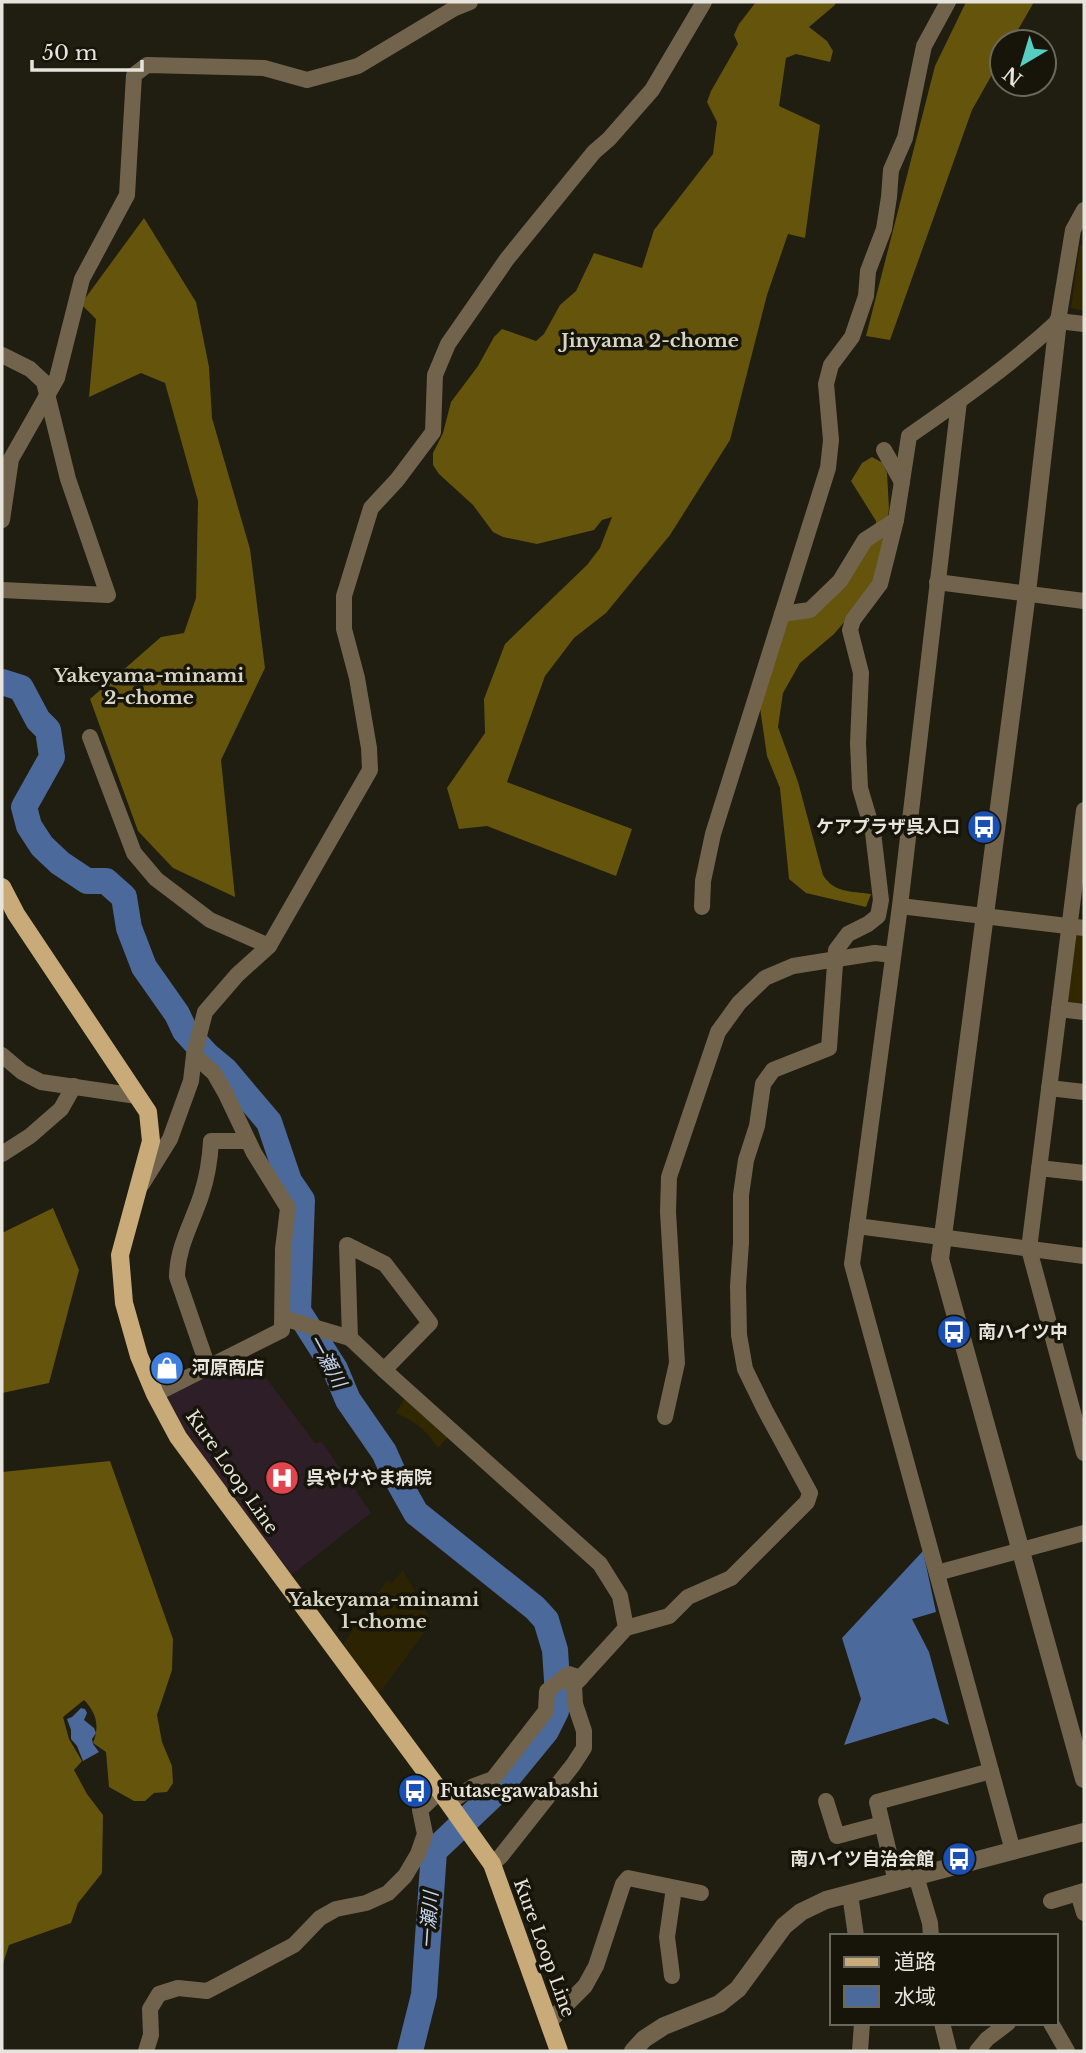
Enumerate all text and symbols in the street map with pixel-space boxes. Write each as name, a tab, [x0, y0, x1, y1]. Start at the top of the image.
scale bar	[32, 28, 142, 72]
north arrow	[988, 28, 1058, 98]
text: 50 m	[42, 40, 98, 66]
text: N	[999, 61, 1027, 91]
district label: Jinyama 2-chome	[557, 329, 739, 352]
district label: Yakeyama-minami 2-chome	[53, 664, 244, 709]
bus stop icon: ケアプラザ呉入口	[965, 808, 1003, 846]
place label: ケアプラザ呉入口	[816, 816, 960, 838]
bus stop icon: 南ハイツ中	[935, 1313, 973, 1351]
place label: 南ハイツ中	[978, 1321, 1068, 1343]
water label: 一瀬川	[303, 1330, 352, 1393]
shop icon: 河原商店	[148, 1349, 186, 1387]
place label: 河原商店	[192, 1357, 264, 1379]
street label: Kure Loop Line	[181, 1406, 283, 1538]
hospital icon: 呉やけやま病院	[263, 1459, 301, 1497]
place label: 呉やけやま病院	[306, 1467, 432, 1489]
district label: Yakeyama-minami 1-chome	[288, 1588, 479, 1633]
bus stop icon: Futasegawabashi	[396, 1772, 434, 1810]
place label: Futasegawabashi	[440, 1780, 599, 1802]
bus stop icon: 南ハイツ自治会館	[940, 1840, 978, 1878]
place label: 南ハイツ自治会館	[790, 1848, 934, 1870]
street label: Kure Loop Line	[509, 1876, 579, 2020]
water label: 一瀬川	[416, 1889, 443, 1949]
legend	[830, 1934, 1058, 2025]
text: 道路	[894, 1949, 936, 1975]
text: 水域	[894, 1984, 936, 2010]

